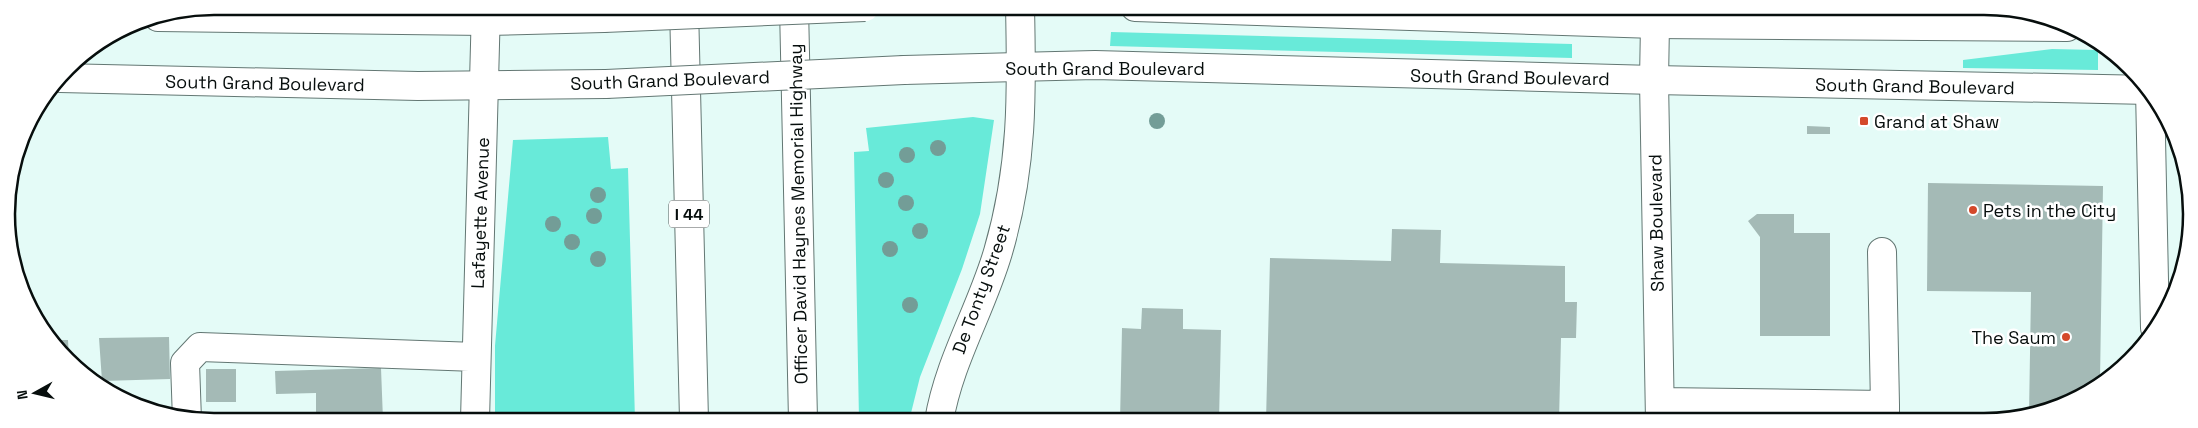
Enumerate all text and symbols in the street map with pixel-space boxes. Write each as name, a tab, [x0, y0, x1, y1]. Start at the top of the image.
street label: Officer David Haynes Memorial Highway	[784, 43, 812, 385]
street label: South Grand Boulevard	[1005, 57, 1205, 80]
street label: South Grand Boulevard	[1410, 64, 1610, 90]
street label: South Grand Boulevard	[570, 65, 770, 95]
street label: South Grand Boulevard	[165, 70, 365, 96]
street label: South Grand Boulevard	[1815, 73, 2015, 99]
place label: Grand at Shaw	[1874, 110, 1999, 133]
marker: Grand at Shaw	[1858, 115, 1870, 127]
street label: Lafayette Avenue	[466, 137, 494, 289]
street label: Shaw Boulevard	[1643, 154, 1669, 292]
place label: Pets in the City	[1983, 199, 2116, 222]
road number: I 44	[669, 200, 709, 228]
marker: Pets in the City	[1967, 204, 1979, 216]
street label: De Tonty Street	[947, 221, 1015, 357]
place label: The Saum	[1971, 326, 2056, 349]
marker: The Saum	[2060, 331, 2072, 343]
north arrow	[10, 368, 60, 418]
text: N	[13, 389, 32, 401]

